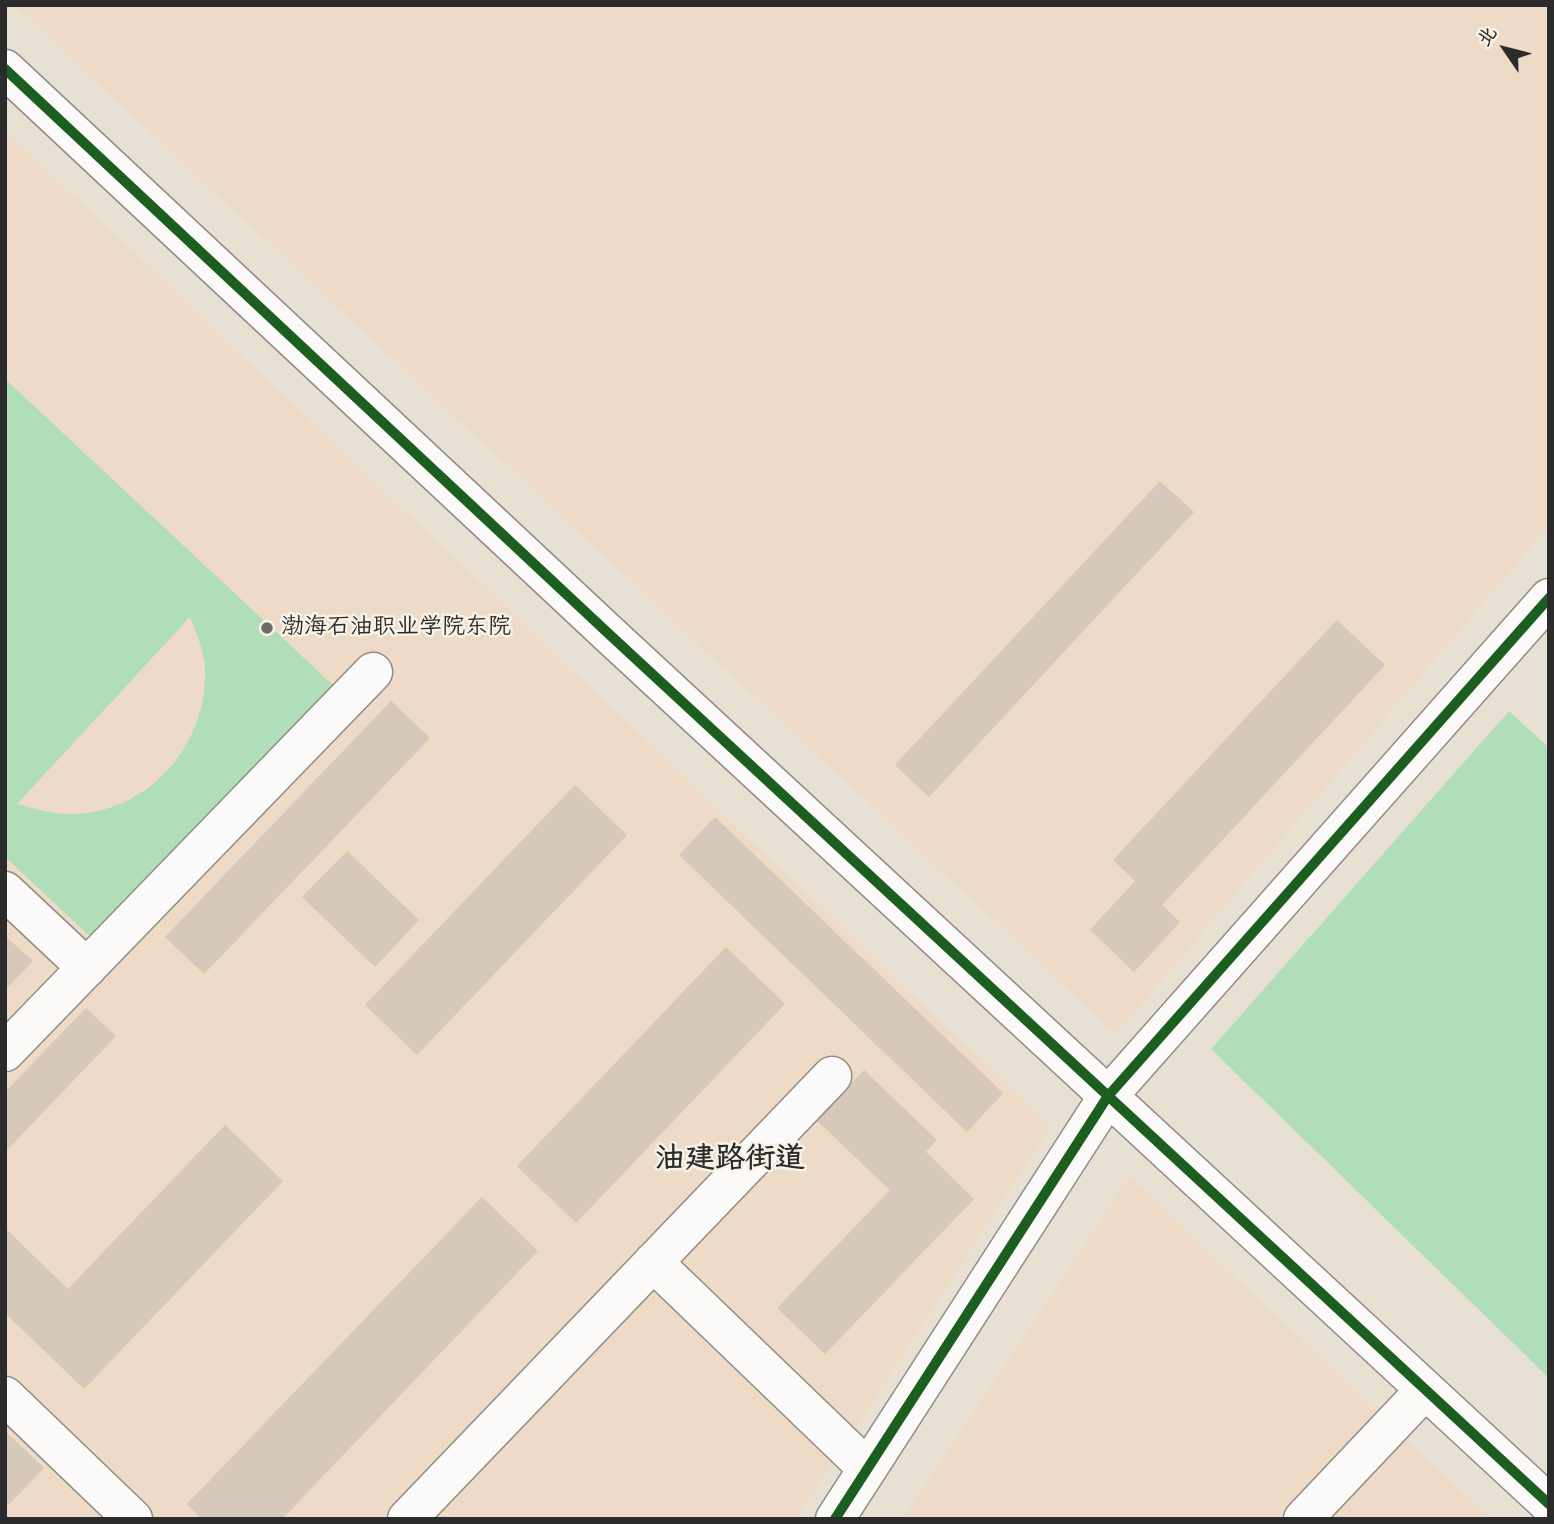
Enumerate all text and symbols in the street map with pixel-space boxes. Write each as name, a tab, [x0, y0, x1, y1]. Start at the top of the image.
north arrow	[1470, 14, 1540, 84]
text: 北	[1472, 22, 1503, 52]
place label: 渤海石油职业学院东院	[281, 614, 511, 642]
marker: 渤海石油职业学院东院	[259, 620, 275, 636]
district label: 油建路街道	[655, 1143, 805, 1179]

